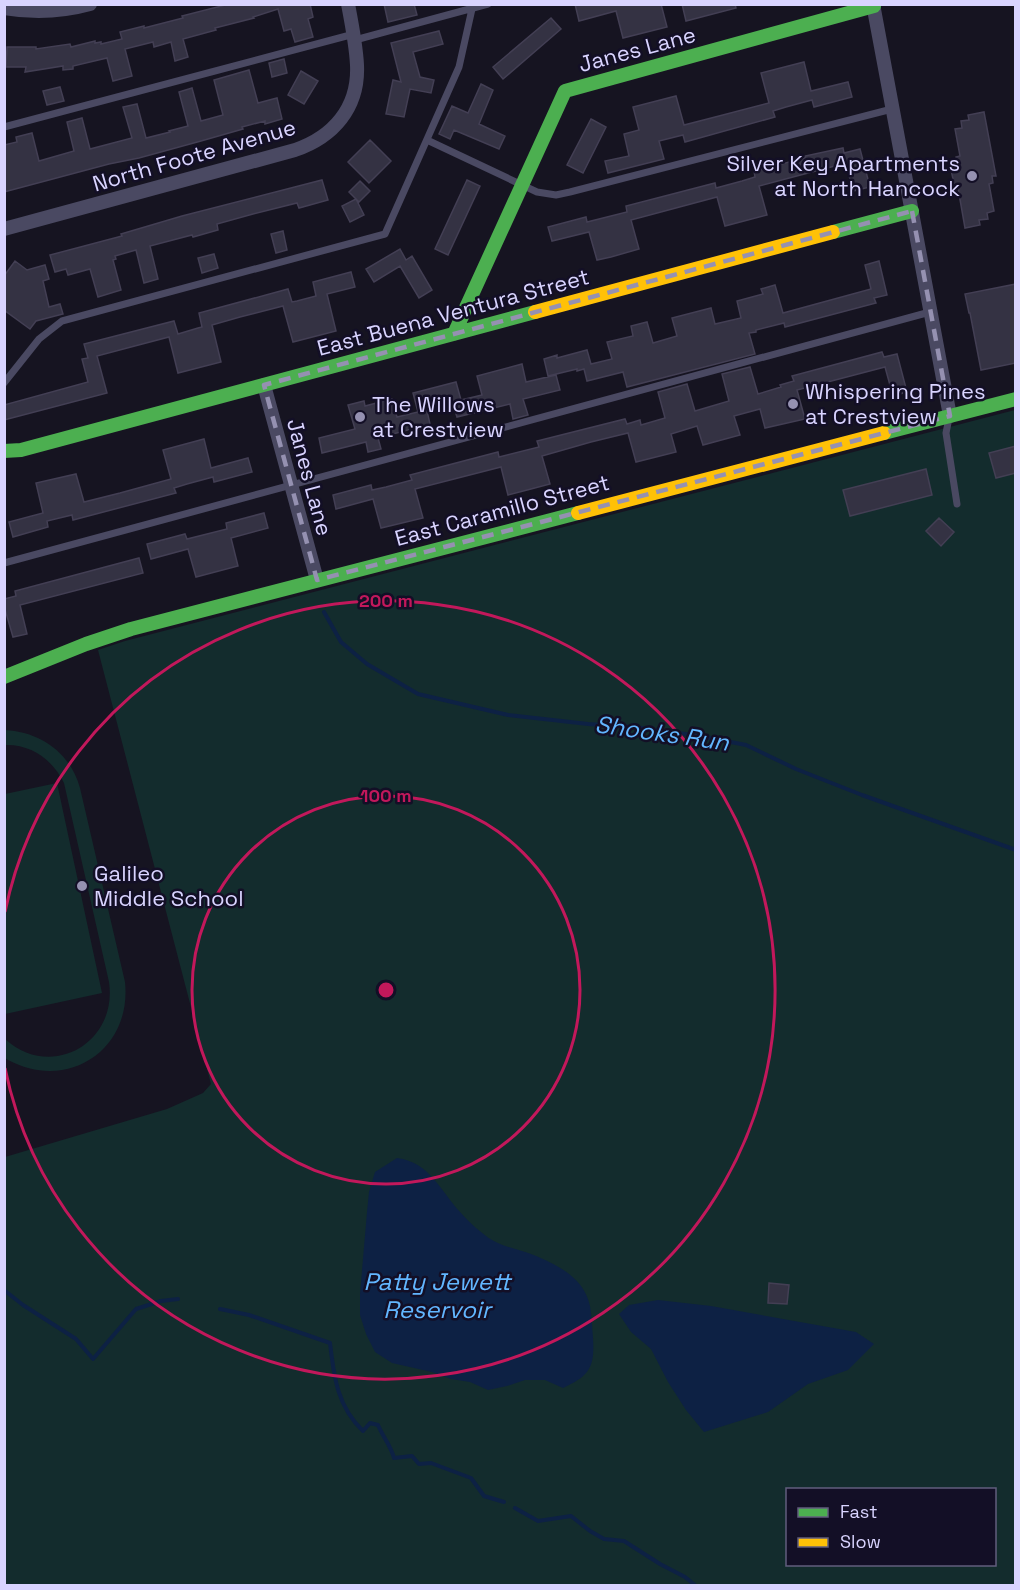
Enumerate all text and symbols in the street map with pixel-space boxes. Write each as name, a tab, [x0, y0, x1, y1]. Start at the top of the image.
street label: Janes Lane	[575, 20, 699, 78]
street label: North Foote Avenue	[89, 113, 299, 197]
place label: Silver Key Apartments at North Hancock	[727, 149, 960, 202]
marker: Silver Key Apartments at North Hancock	[965, 169, 979, 183]
street label: East Buena Ventura Street	[314, 262, 592, 362]
place label: Whispering Pines at Crestview	[805, 377, 986, 430]
place label: The Willows at Crestview	[372, 390, 504, 443]
marker: Whispering Pines at Crestview	[786, 397, 800, 411]
marker: The Willows at Crestview	[353, 410, 367, 424]
street label: Janes Lane	[281, 415, 339, 539]
street label: East Caramillo Street	[392, 468, 612, 552]
text: 200 m	[359, 589, 413, 612]
water label: Shooks Run	[593, 708, 732, 758]
text: 100 m	[360, 784, 412, 807]
place label: Galileo Middle School	[94, 859, 244, 912]
marker: Galileo Middle School	[75, 879, 89, 893]
centre of rings	[376, 980, 396, 1000]
water label: Patty Jewett Reservoir	[363, 1266, 513, 1325]
legend	[786, 1488, 996, 1566]
text: Fast	[840, 1500, 877, 1523]
text: Slow	[840, 1530, 881, 1553]

